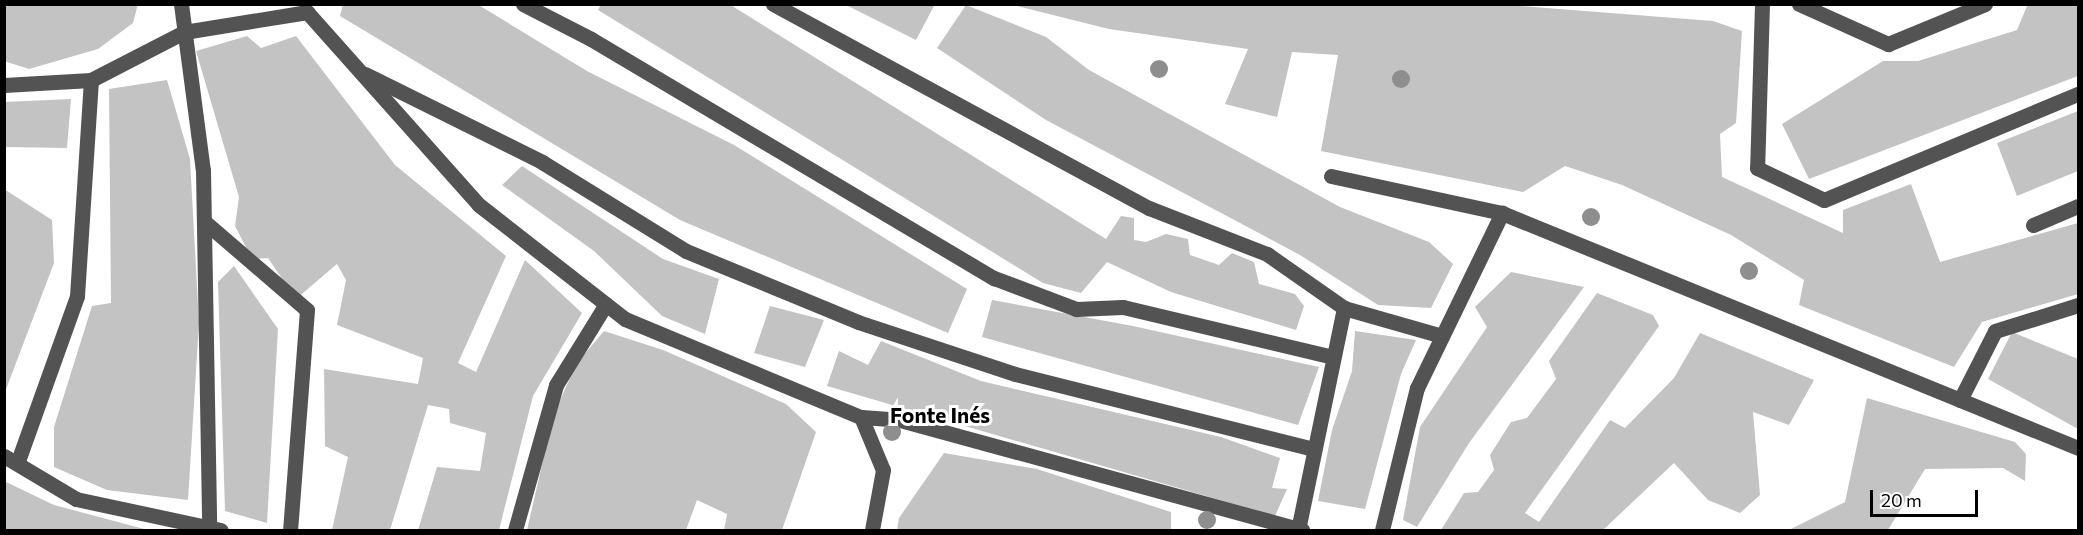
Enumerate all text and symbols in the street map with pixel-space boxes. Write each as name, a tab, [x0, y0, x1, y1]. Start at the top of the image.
district label: Fonte Inés	[890, 402, 990, 428]
scale bar	[1873, 478, 1981, 516]
text: 20 m	[1881, 489, 1922, 511]

